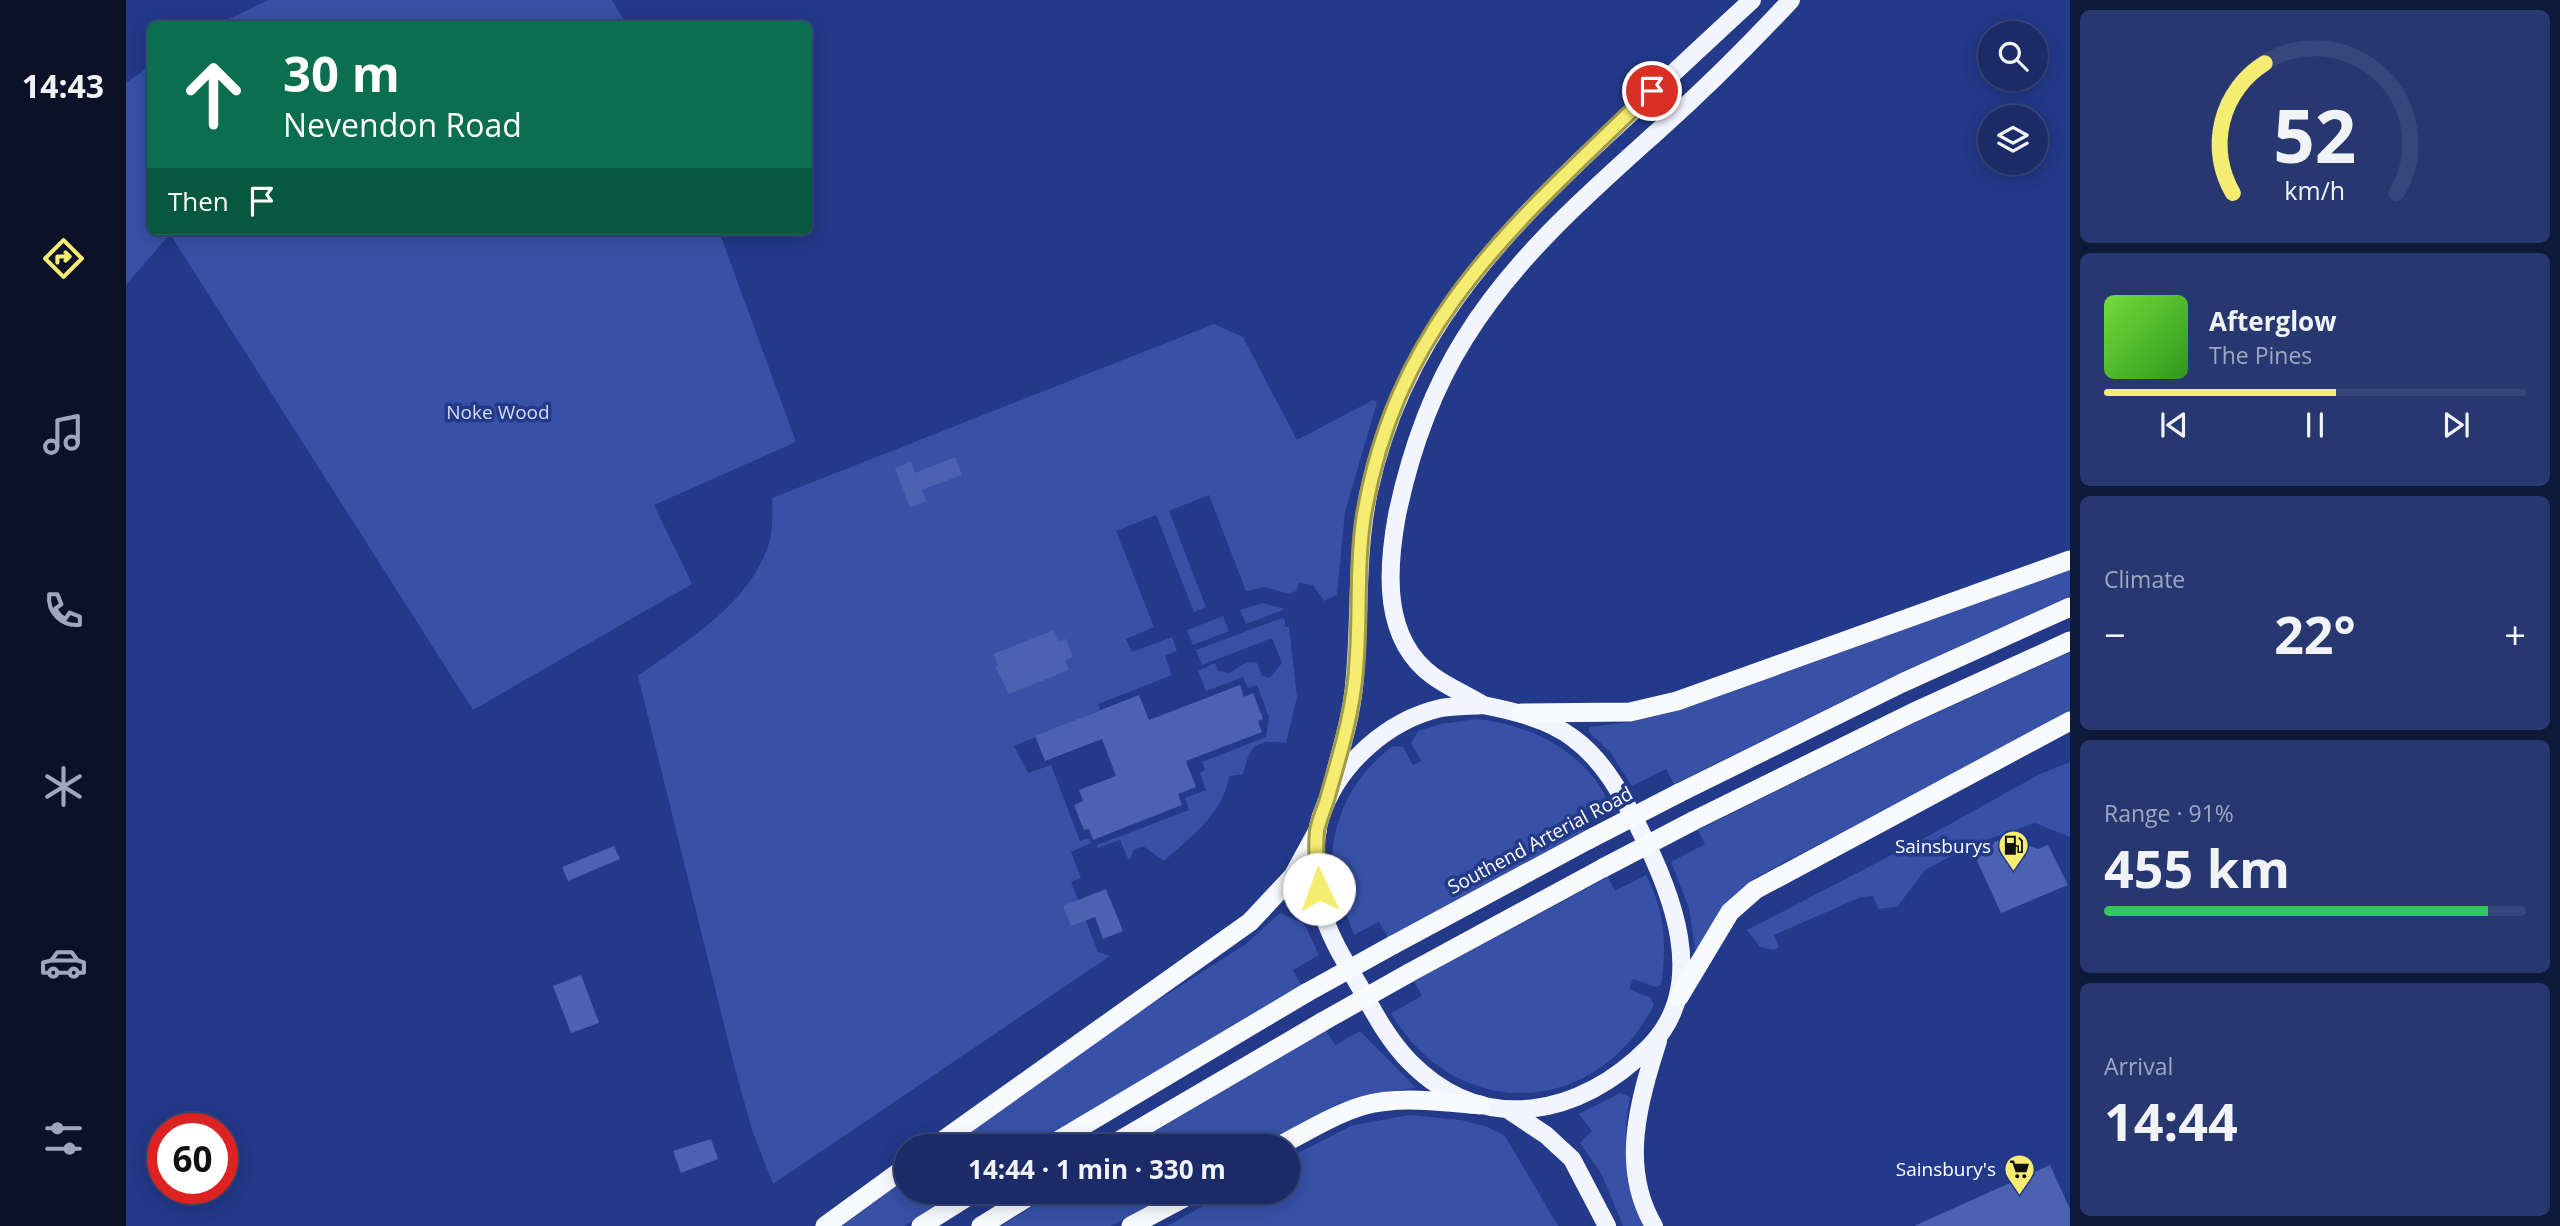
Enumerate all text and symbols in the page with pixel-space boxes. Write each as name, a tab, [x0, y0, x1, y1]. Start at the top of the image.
map controls	[1978, 21, 2048, 175]
button: search	[1978, 21, 2048, 91]
text: 30 m	[283, 40, 400, 106]
icon: ahead	[168, 49, 259, 140]
pin	[1622, 61, 1682, 121]
text: 14:43	[22, 64, 104, 107]
icon: arrive	[1633, 72, 1671, 110]
text: 52	[2273, 85, 2357, 184]
text: Nevendon Road	[283, 103, 522, 146]
button: layers	[1978, 105, 2048, 175]
text: km/h	[2285, 172, 2345, 206]
icon: arrive	[243, 182, 281, 220]
text: Then	[168, 183, 229, 219]
icon: directions	[39, 234, 88, 283]
text: Afterglow	[2209, 303, 2336, 339]
text: The Pines	[2209, 339, 2312, 371]
park label: Noke Wood	[446, 399, 550, 425]
icon: previous	[2155, 406, 2193, 444]
icon: pause	[2296, 406, 2334, 444]
icon: next	[2437, 406, 2475, 444]
icon: music	[39, 410, 88, 459]
text: Climate	[2104, 563, 2185, 595]
icon: phone	[39, 586, 88, 635]
text: 22°	[2274, 598, 2356, 669]
text: −	[2104, 608, 2126, 660]
text: +	[2504, 608, 2526, 660]
icon: climate	[39, 762, 88, 811]
street label: Southend Arterial Road	[1443, 780, 1637, 900]
text: Range · 91%	[2104, 797, 2234, 829]
fuel station icon: Sainsburys	[1997, 829, 2031, 873]
text: 455 km	[2104, 832, 2290, 903]
place label: Sainsburys	[1895, 833, 1991, 859]
position arrow	[1282, 852, 1356, 926]
icon: car	[39, 938, 88, 987]
text: Arrival	[2104, 1050, 2173, 1082]
text: 14:44	[2104, 1085, 2238, 1156]
speed limit sign: 60	[147, 1113, 238, 1204]
icon: filters	[39, 1114, 88, 1163]
text: 14:44 · 1 min · 330 m	[968, 1151, 1226, 1187]
supermarket icon: Sainsbury's	[2002, 1152, 2036, 1196]
place label: Sainsbury's	[1896, 1156, 1996, 1182]

